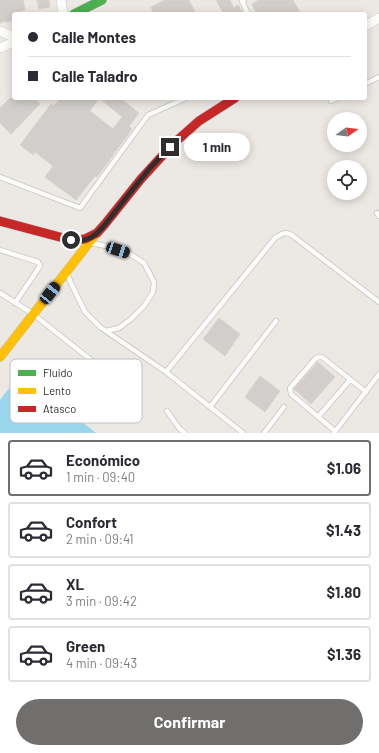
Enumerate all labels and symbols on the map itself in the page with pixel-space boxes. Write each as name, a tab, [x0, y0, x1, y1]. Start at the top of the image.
north arrow	[327, 112, 367, 152]
callout: 1 min	[184, 133, 250, 161]
route end	[161, 138, 179, 156]
route start	[62, 231, 80, 249]
car	[105, 241, 131, 259]
car	[38, 280, 62, 306]
legend	[10, 359, 142, 423]
text: Fluido	[43, 366, 72, 379]
text: Lento	[43, 384, 71, 397]
text: Atasco	[43, 402, 76, 415]

